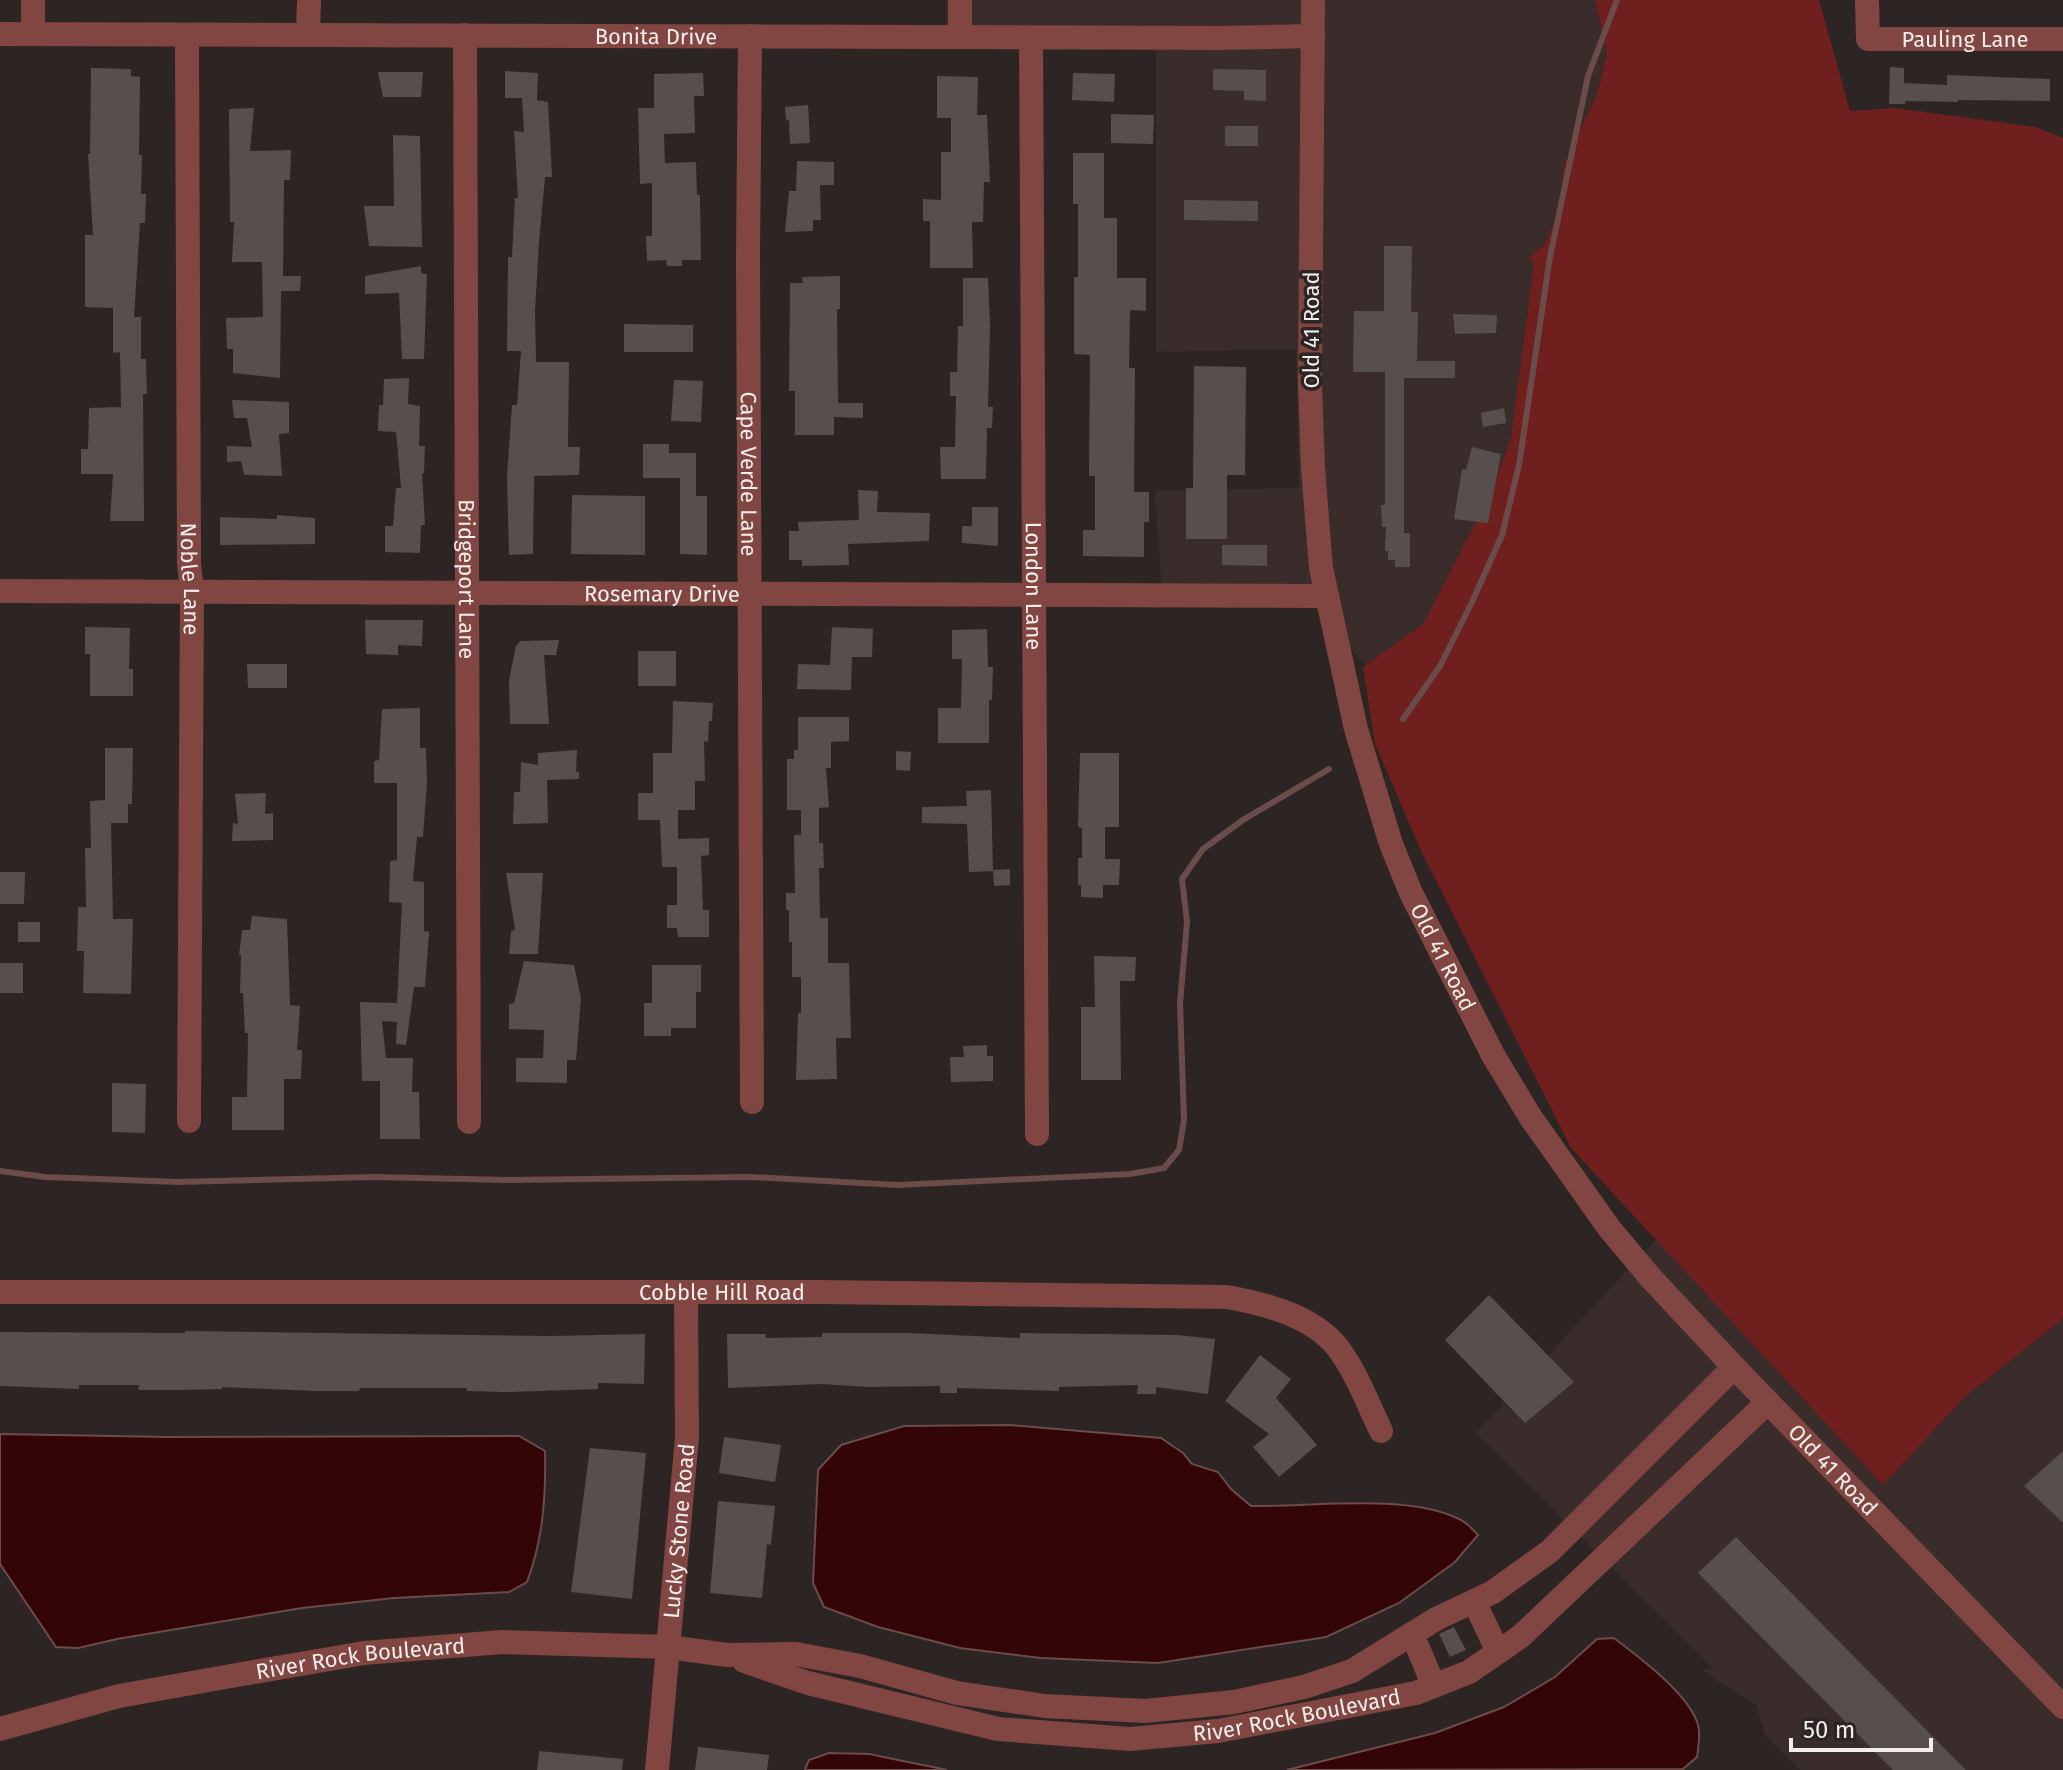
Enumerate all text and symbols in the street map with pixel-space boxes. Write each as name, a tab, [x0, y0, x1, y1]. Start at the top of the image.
street label: Bonita Drive	[595, 23, 717, 50]
street label: Pauling Lane	[1902, 26, 2028, 53]
street label: Old 41 Road	[1298, 271, 1325, 389]
street label: Cape Verde Lane	[735, 391, 762, 557]
street label: Bridgeport Lane	[453, 499, 480, 659]
street label: London Lane	[1020, 522, 1047, 650]
street label: Noble Lane	[175, 523, 205, 635]
street label: Rosemary Drive	[584, 580, 740, 608]
street label: Old 41 Road	[1404, 899, 1481, 1016]
street label: Cobble Hill Road	[639, 1279, 805, 1306]
street label: Old 41 Road	[1782, 1418, 1883, 1521]
street label: Lucky Stone Road	[658, 1442, 700, 1620]
street label: River Rock Boulevard	[254, 1632, 466, 1685]
street label: River Rock Boulevard	[1192, 1683, 1403, 1747]
scale bar	[1791, 1702, 1931, 1752]
text: 50 m	[1803, 1716, 1855, 1744]

